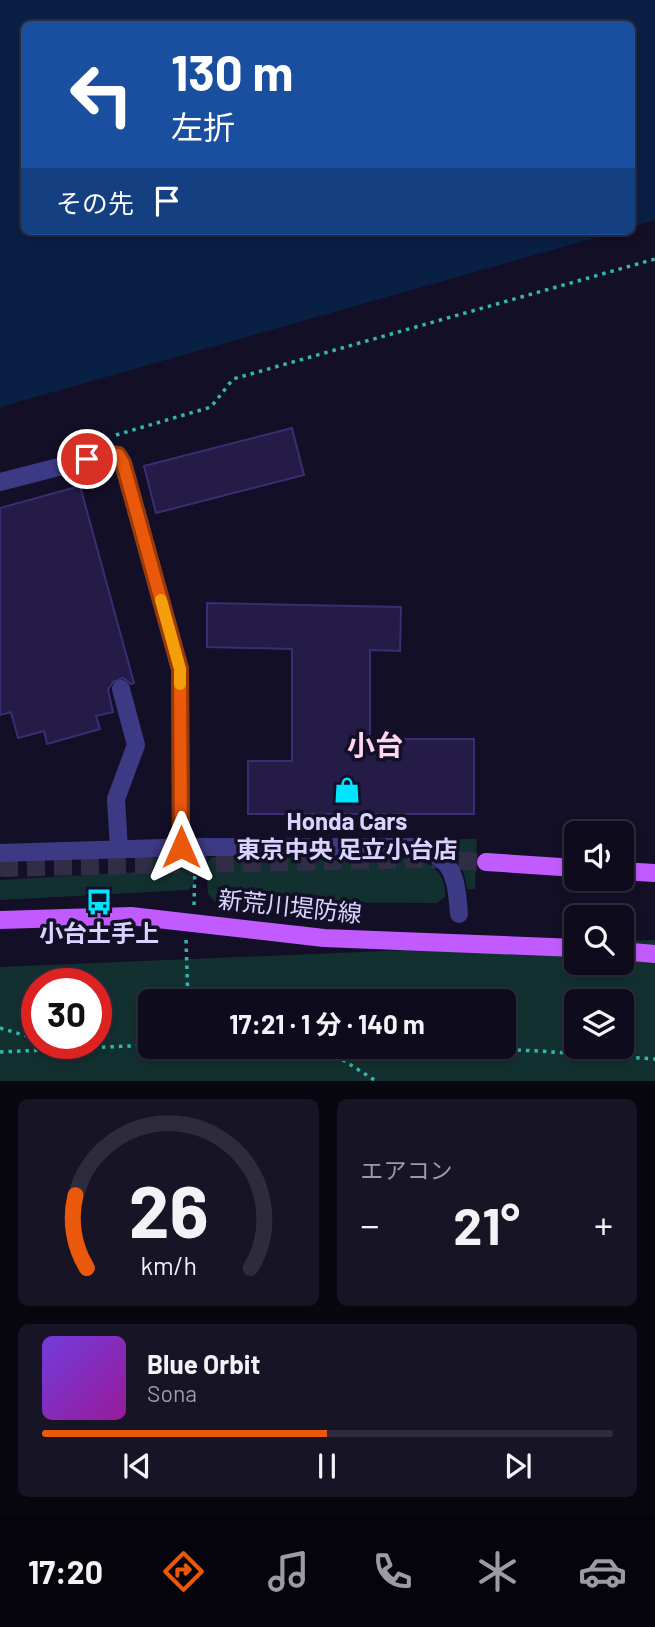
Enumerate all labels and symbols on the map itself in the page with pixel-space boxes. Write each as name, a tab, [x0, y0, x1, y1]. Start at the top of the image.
pin	[57, 429, 117, 489]
district label: 小台	[347, 727, 403, 761]
shop icon: Honda Cars 東京中央 足立小台店	[332, 775, 362, 805]
place label: Honda Cars 東京中央 足立小台店	[237, 806, 457, 863]
position arrow	[144, 810, 218, 884]
street label: 新荒川堤防線	[217, 884, 363, 927]
bus stop icon: 小台土手上	[84, 887, 114, 917]
place label: 小台土手上	[39, 918, 159, 947]
speed limit sign: 30	[21, 968, 112, 1059]

